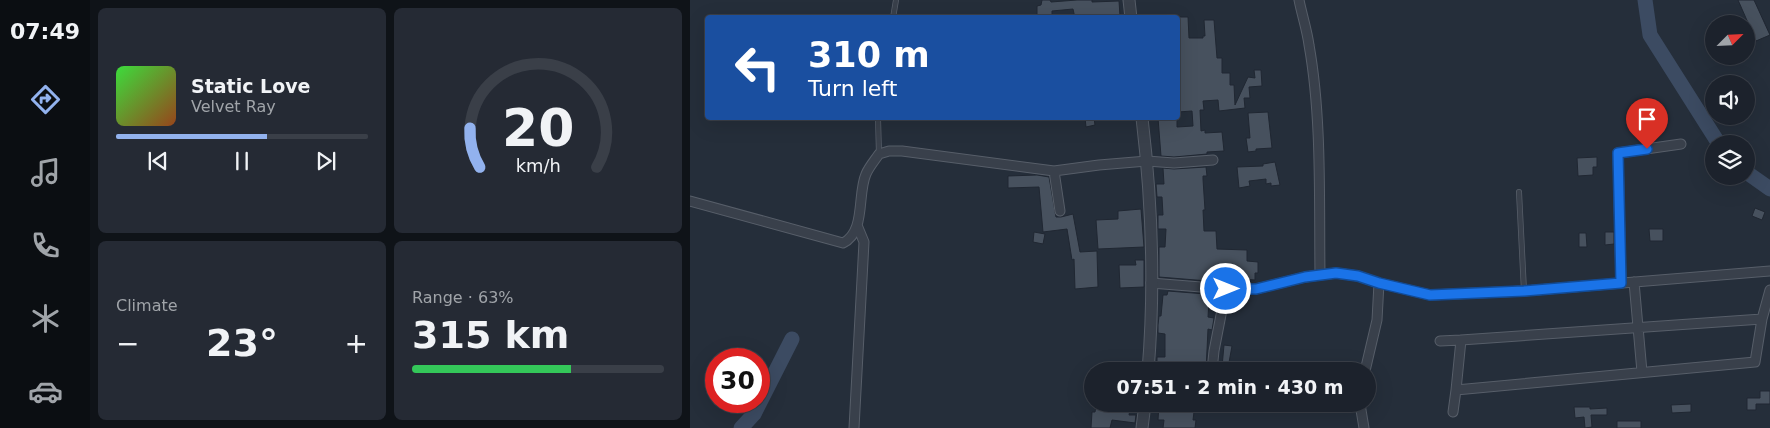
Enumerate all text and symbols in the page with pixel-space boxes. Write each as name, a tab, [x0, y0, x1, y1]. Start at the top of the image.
north arrow	[1705, 15, 1755, 65]
map controls	[1705, 15, 1755, 185]
text: 07:49	[10, 19, 80, 44]
icon: left	[725, 35, 790, 100]
text: 310 m	[808, 35, 930, 75]
text: Static Love	[191, 75, 311, 97]
button: sound	[1705, 75, 1755, 125]
text: Turn left	[808, 76, 897, 101]
icon: directions	[28, 82, 63, 117]
text: Velvet Ray	[191, 97, 276, 116]
text: 20	[502, 98, 574, 158]
pin	[1626, 98, 1668, 149]
icon: arrive	[1633, 105, 1661, 133]
button: layers	[1705, 135, 1755, 185]
icon: previous	[144, 147, 172, 175]
icon: pause	[228, 147, 256, 175]
icon: next	[312, 147, 340, 175]
icon: music	[28, 155, 63, 190]
text: km/h	[515, 155, 561, 176]
icon: phone	[28, 228, 63, 263]
position arrow	[1199, 262, 1251, 314]
text: Range · 63%	[412, 288, 514, 307]
text: Climate	[116, 296, 178, 315]
icon: climate	[28, 301, 63, 336]
text: 315 km	[412, 313, 569, 357]
text: 23°	[206, 321, 278, 365]
text: −	[116, 327, 139, 360]
text: +	[345, 327, 368, 360]
speed limit sign: 30	[705, 348, 770, 413]
icon: car	[28, 374, 63, 409]
text: 07:51 · 2 min · 430 m	[1116, 376, 1344, 398]

